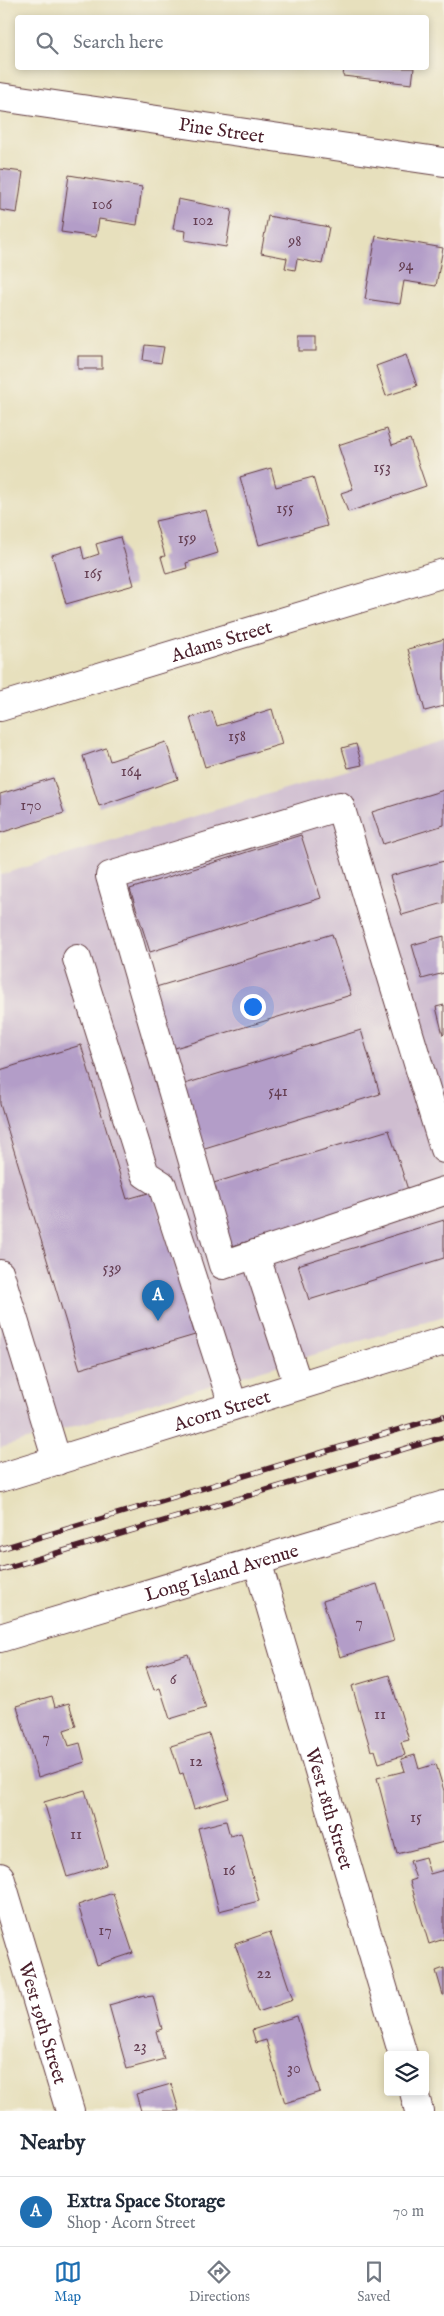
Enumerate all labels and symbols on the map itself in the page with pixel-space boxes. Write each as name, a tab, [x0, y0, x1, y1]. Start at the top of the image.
street label: Pine Street	[177, 113, 266, 150]
house number: 106	[92, 195, 112, 215]
house number: 102	[192, 211, 214, 231]
house number: 98	[287, 232, 302, 252]
house number: 94	[398, 256, 414, 276]
house number: 153	[373, 458, 391, 478]
house number: 155	[276, 499, 294, 519]
house number: 159	[178, 529, 196, 549]
house number: 165	[84, 564, 102, 584]
street label: Adams Street	[168, 616, 275, 669]
house number: 158	[228, 727, 246, 747]
house number: 164	[121, 762, 141, 782]
house number: 170	[20, 796, 42, 816]
your location	[240, 994, 266, 1020]
house number: 541	[268, 1082, 288, 1102]
house number: 539	[103, 1259, 121, 1279]
pin: A	[142, 1280, 174, 1321]
street label: Acorn Street	[170, 1385, 274, 1438]
street label: Long Island Avenue	[142, 1539, 302, 1608]
house number: 7	[355, 1613, 363, 1633]
house number: 6	[170, 1670, 177, 1690]
house number: 11	[374, 1705, 386, 1725]
house number: 7	[42, 1728, 50, 1748]
street label: West 18th Street	[299, 1745, 358, 1873]
house number: 12	[189, 1752, 203, 1772]
house number: 15	[410, 1808, 422, 1828]
house number: 11	[70, 1825, 82, 1845]
house number: 16	[223, 1861, 236, 1881]
house number: 17	[98, 1921, 112, 1941]
street label: West 19th Street	[12, 1959, 71, 2088]
house number: 22	[256, 1964, 272, 1984]
house number: 23	[133, 2037, 147, 2057]
house number: 30	[287, 2059, 301, 2079]

